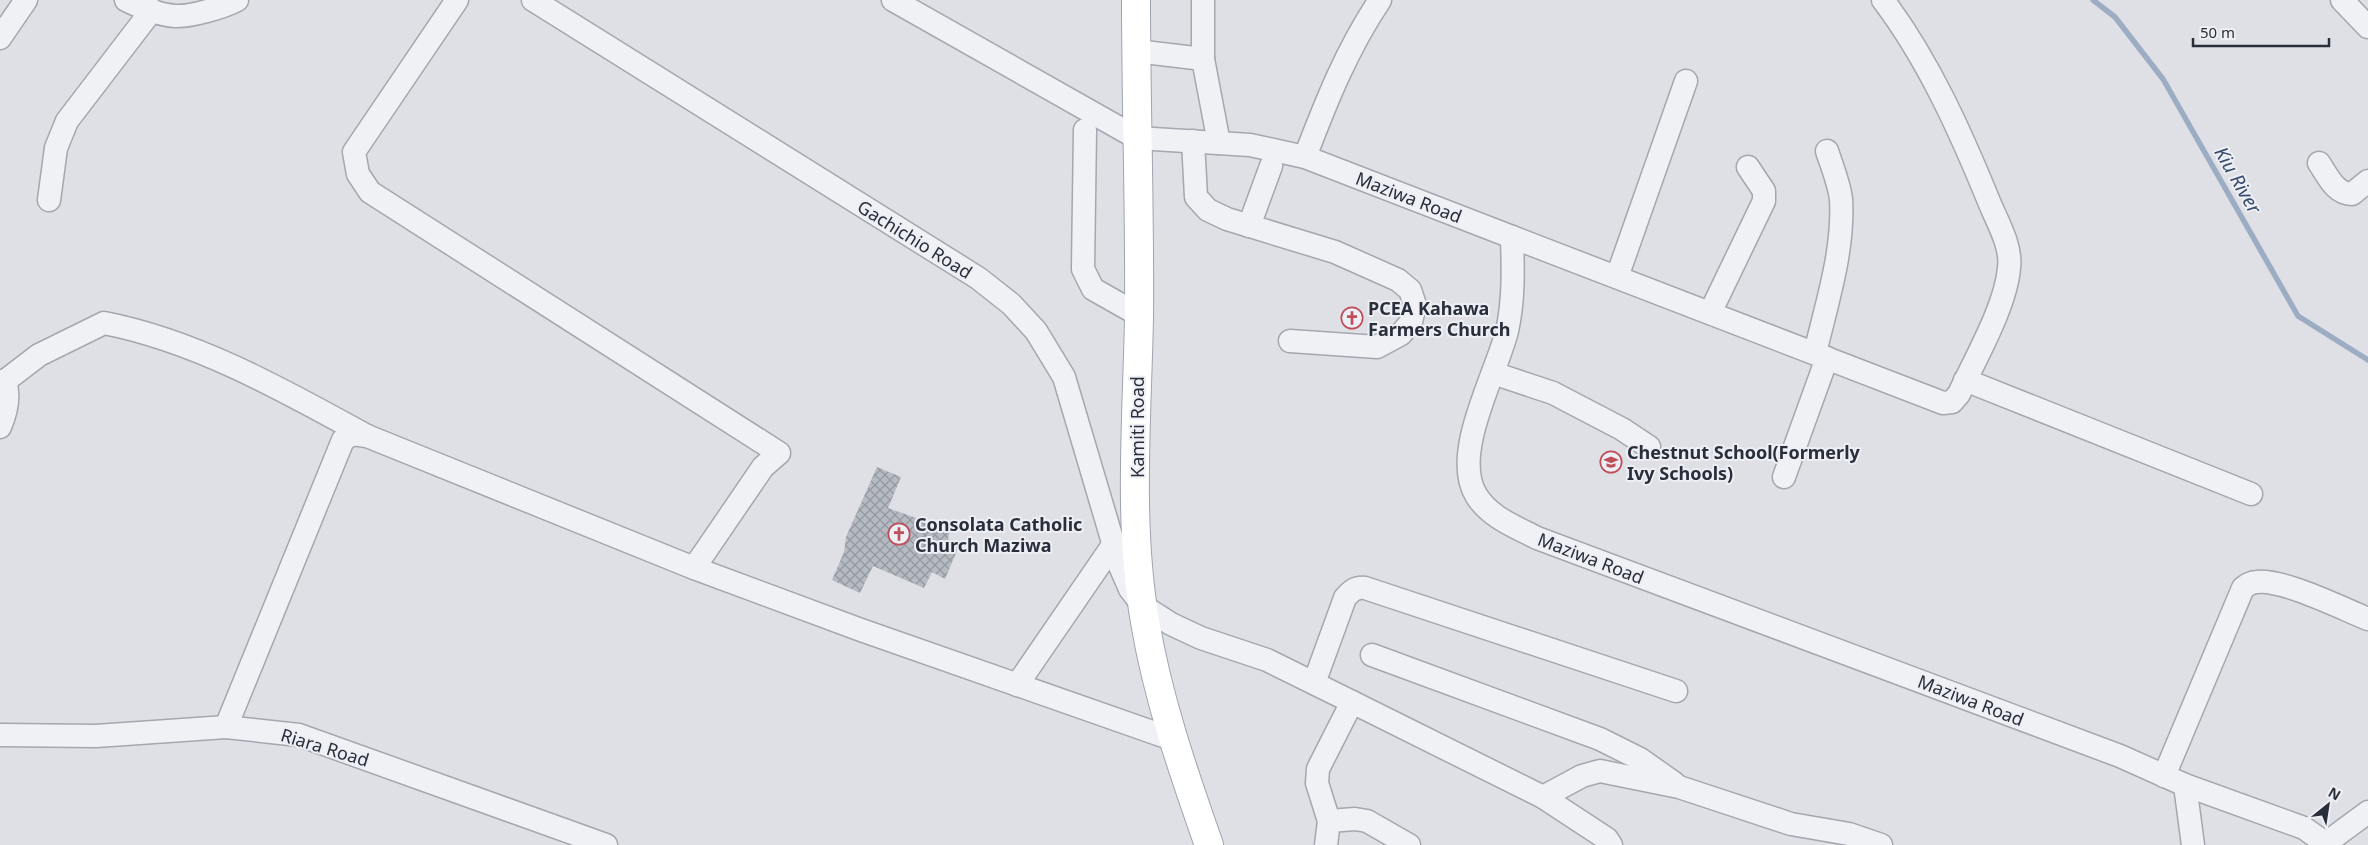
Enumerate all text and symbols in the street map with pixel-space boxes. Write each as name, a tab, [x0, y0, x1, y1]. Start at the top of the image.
scale bar	[2193, 15, 2329, 47]
text: 50 m	[2200, 22, 2235, 42]
water label: Kiu River	[2208, 142, 2268, 219]
street label: Maziwa Road	[1353, 166, 1465, 228]
street label: Gachichio Road	[853, 194, 977, 284]
place label: PCEA Kahawa Farmers Church	[1368, 296, 1510, 341]
church icon: PCEA Kahawa Farmers Church	[1340, 306, 1364, 330]
street label: Kamiti Road	[1125, 376, 1149, 478]
place label: Chestnut School(Formerly Ivy Schools)	[1627, 440, 1860, 485]
school or university icon: Chestnut School(Formerly Ivy Schools)	[1599, 450, 1623, 474]
place label: Consolata Catholic Church Maziwa	[915, 512, 1082, 557]
church icon: Consolata Catholic Church Maziwa	[887, 522, 911, 546]
street label: Maziwa Road	[1535, 527, 1647, 589]
street label: Maziwa Road	[1915, 669, 2027, 731]
street label: Riara Road	[278, 722, 372, 772]
north arrow	[2303, 780, 2353, 830]
text: N	[2325, 782, 2344, 804]

